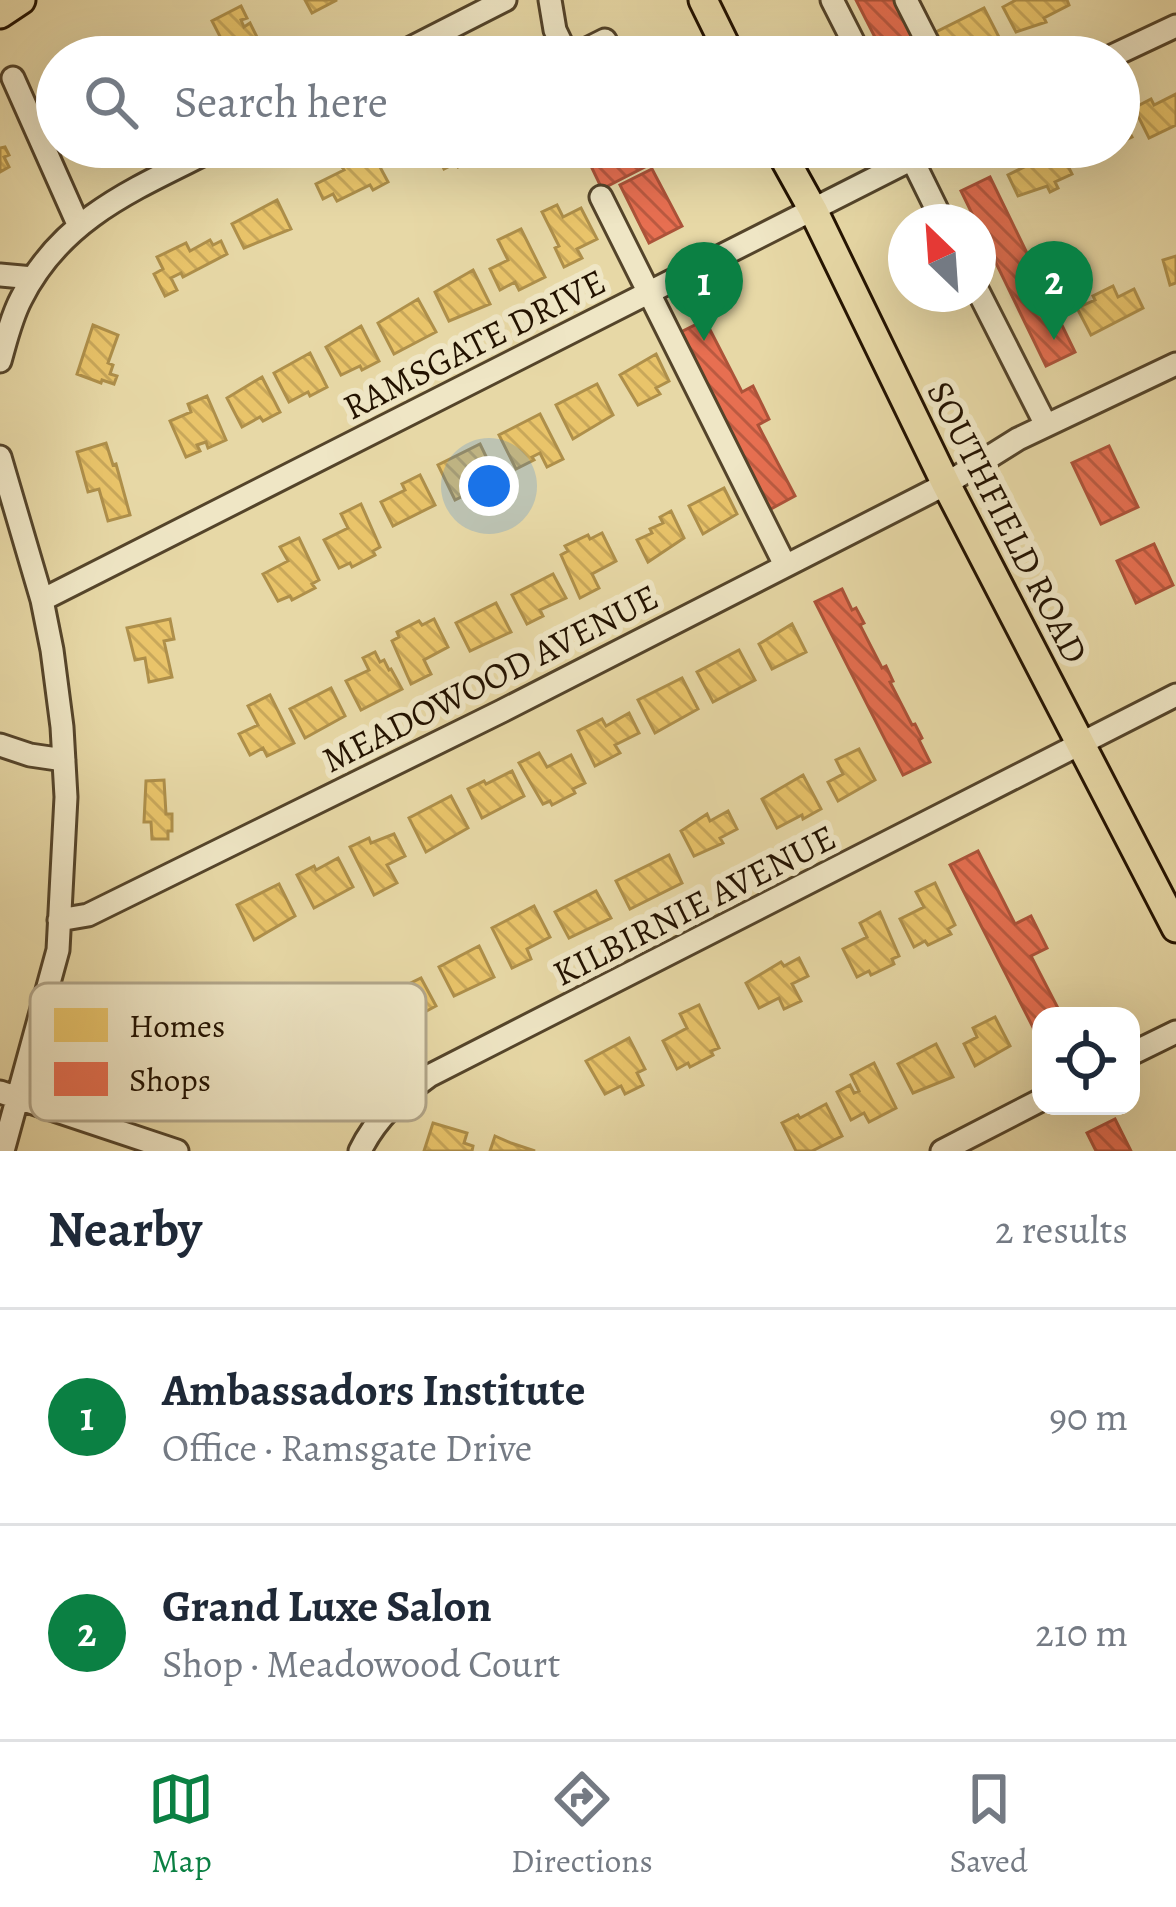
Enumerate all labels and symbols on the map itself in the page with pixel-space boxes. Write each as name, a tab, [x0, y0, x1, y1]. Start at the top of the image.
north arrow	[888, 204, 996, 312]
pin: 2	[1015, 241, 1093, 340]
pin: 1	[665, 242, 743, 341]
street label: RAMSGATE DRIVE	[334, 257, 614, 431]
street label: SOUTHFIELD ROAD	[916, 373, 1100, 671]
your location	[459, 456, 519, 516]
street label: MEADOWOOD AVENUE	[314, 572, 666, 784]
street label: KILBIRNIE AVENUE	[544, 813, 844, 997]
legend	[30, 983, 426, 1121]
text: Homes	[129, 1003, 225, 1048]
text: Shops	[129, 1057, 211, 1102]

